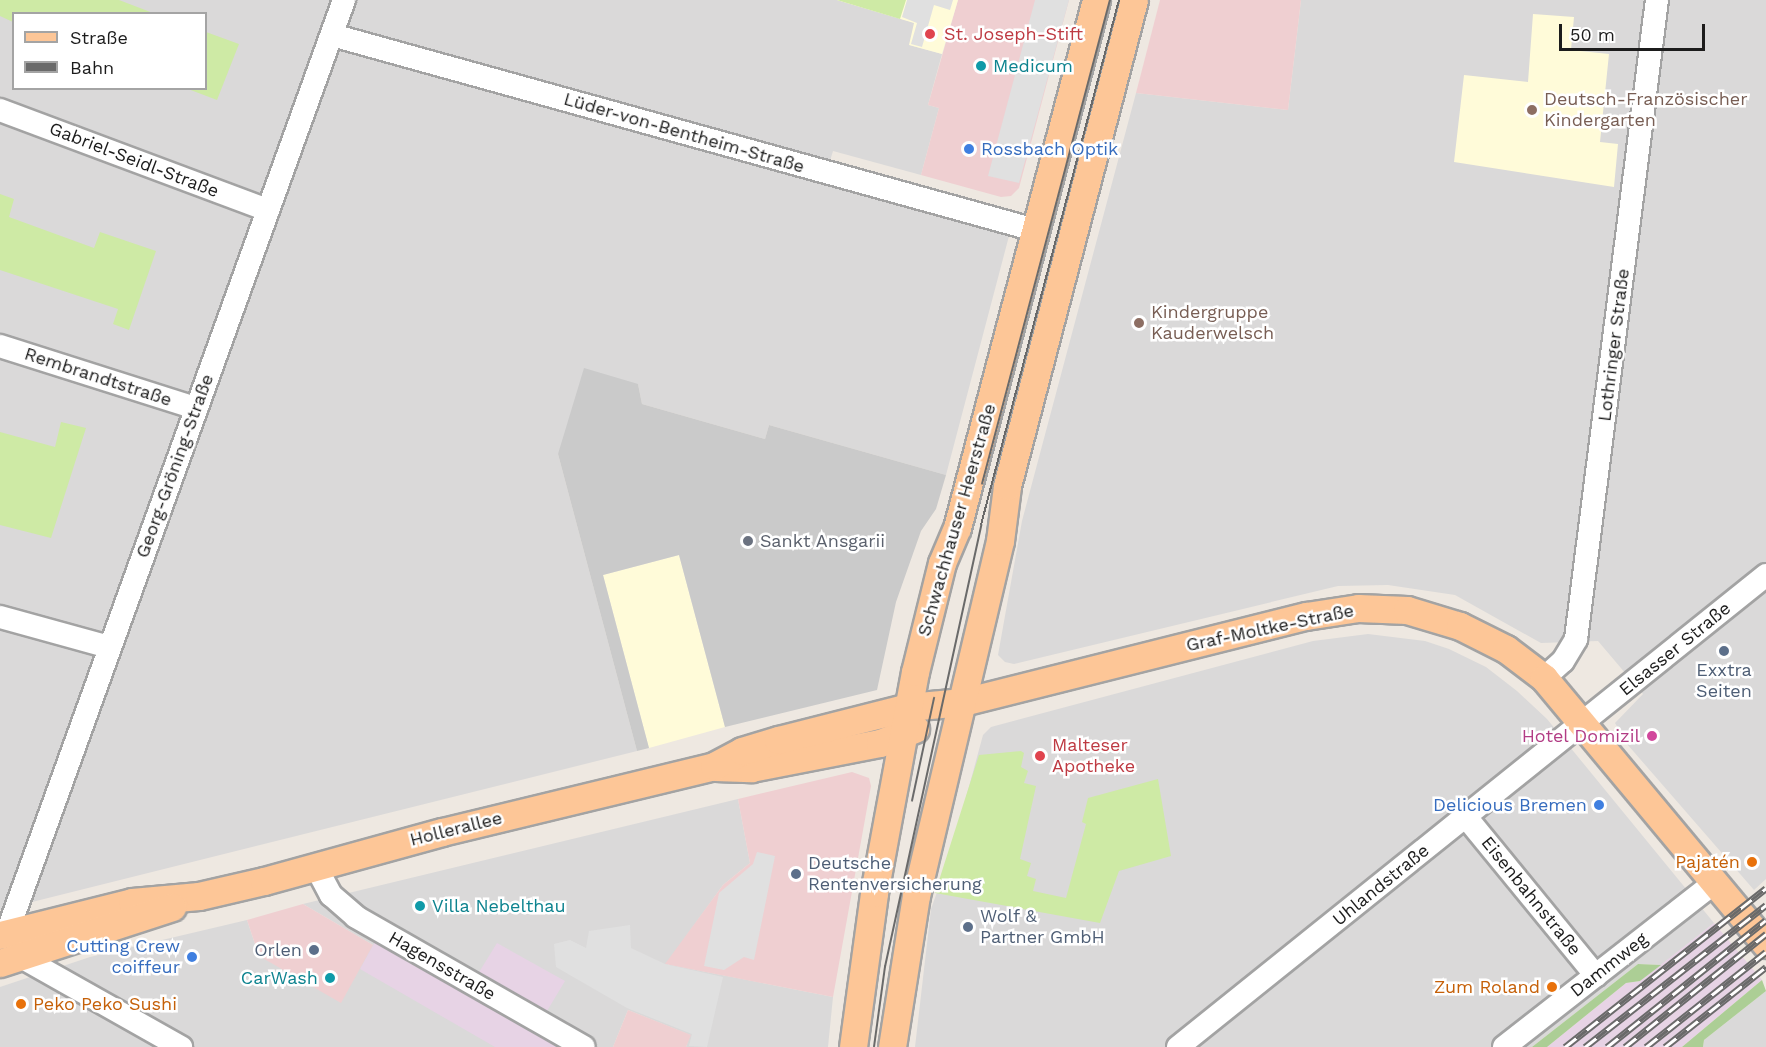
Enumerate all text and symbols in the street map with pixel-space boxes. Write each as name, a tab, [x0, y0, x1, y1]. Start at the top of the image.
legend	[12, 12, 207, 90]
scale bar	[1562, 12, 1708, 50]
place label: St. Joseph-Stift	[944, 23, 1083, 45]
text: 50 m	[1570, 24, 1615, 45]
marker: St. Joseph-Stift	[921, 25, 939, 43]
text: Straße	[70, 27, 128, 48]
place label: Medicum	[993, 55, 1073, 77]
text: Bahn	[70, 57, 114, 78]
marker: Medicum	[974, 59, 988, 73]
street label: Lüder-von-Bentheim-Straße	[561, 88, 807, 178]
place label: Deutsch-Französischer Kindergarten	[1544, 89, 1748, 132]
marker: Deutsch-Französischer Kindergarten	[1525, 103, 1539, 117]
street label: Gabriel-Seidl-Straße	[46, 118, 222, 202]
place label: Rossbach Optik	[981, 138, 1118, 160]
marker: Rossbach Optik	[962, 142, 976, 156]
street label: Lothringer Straße	[1594, 267, 1634, 423]
place label: Kindergruppe Kauderwelsch	[1151, 302, 1274, 344]
marker: Kindergruppe Kauderwelsch	[1132, 316, 1146, 330]
street label: Rembrandtstraße	[22, 343, 174, 411]
street label: Georg-Gröning-Straße	[132, 371, 218, 561]
street label: Schwachhauser Heerstraße	[913, 401, 1001, 639]
place label: Sankt Ansgarii	[760, 530, 886, 552]
marker: Sankt Ansgarii	[741, 534, 755, 548]
street label: Elsasser Straße	[1615, 597, 1735, 701]
street label: Graf-Moltke-Straße	[1184, 600, 1356, 656]
marker: Exxtra Seiten	[1717, 644, 1731, 658]
place label: Exxtra Seiten	[1696, 660, 1752, 702]
place label: Hotel Domizil	[1521, 725, 1640, 747]
marker: Hotel Domizil	[1645, 729, 1659, 743]
place label: Malteser Apotheke	[1052, 735, 1135, 777]
marker: Malteser Apotheke	[1033, 749, 1047, 763]
place label: Delicious Bremen	[1433, 794, 1587, 816]
marker: Delicious Bremen	[1592, 798, 1606, 812]
street label: Hollerallee	[408, 807, 504, 851]
street label: Eisenbahnstraße	[1476, 832, 1586, 960]
street label: Uhlandstraße	[1328, 840, 1434, 930]
place label: Pajatén	[1675, 851, 1740, 873]
place label: Deutsche Rentenversicherung	[808, 853, 982, 896]
marker: Pajatén	[1745, 855, 1759, 869]
marker: Deutsche Rentenversicherung	[789, 867, 803, 881]
place label: Villa Nebelthau	[432, 895, 566, 917]
marker: Villa Nebelthau	[413, 899, 427, 913]
place label: Wolf & Partner GmbH	[980, 906, 1105, 948]
marker: Wolf & Partner GmbH	[961, 920, 975, 934]
street label: Hagensstraße	[385, 927, 499, 1005]
street label: Dammweg	[1566, 928, 1652, 1002]
place label: Cutting Crew coiffeur	[66, 936, 180, 978]
place label: Orlen	[254, 939, 302, 961]
marker: Orlen	[307, 943, 321, 957]
marker: Cutting Crew coiffeur	[185, 950, 199, 964]
place label: CarWash	[241, 967, 318, 989]
marker: CarWash	[323, 971, 337, 985]
place label: Zum Roland	[1434, 976, 1540, 998]
marker: Zum Roland	[1545, 980, 1559, 994]
place label: Peko Peko Sushi	[33, 993, 177, 1015]
marker: Peko Peko Sushi	[14, 997, 28, 1011]

